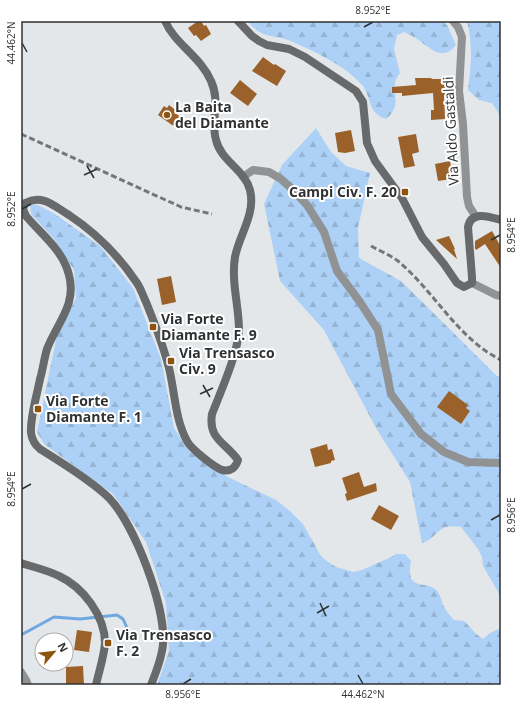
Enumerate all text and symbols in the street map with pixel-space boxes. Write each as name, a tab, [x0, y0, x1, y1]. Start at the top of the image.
text: 8.952°E	[355, 3, 391, 17]
text: 44.462°N	[4, 21, 18, 65]
street label: Via Aldo Gastaldi	[438, 76, 463, 186]
place label: La Baita del Diamante	[175, 97, 269, 132]
marker: La Baita del Diamante	[162, 110, 172, 120]
place label: Campi Civ. F. 20	[289, 182, 397, 201]
marker: Campi Civ. F. 20	[400, 187, 410, 197]
text: 8.952°E	[4, 191, 18, 227]
text: 8.954°E	[504, 217, 518, 253]
place label: Via Forte Diamante F. 9	[161, 309, 257, 344]
marker: Via Forte Diamante F. 9	[148, 322, 158, 332]
place label: Via Trensasco Civ. 9	[179, 343, 275, 378]
marker: Via Trensasco Civ. 9	[166, 356, 176, 366]
place label: Via Forte Diamante F. 1	[46, 391, 142, 426]
marker: Via Forte Diamante F. 1	[33, 404, 43, 414]
text: 8.954°E	[4, 471, 18, 507]
text: 8.956°E	[504, 497, 518, 533]
place label: Via Trensasco F. 2	[116, 625, 212, 660]
north arrow	[34, 632, 74, 672]
marker: Via Trensasco F. 2	[103, 638, 113, 648]
text: N	[55, 640, 72, 655]
text: 8.956°E	[165, 687, 201, 701]
text: 44.462°N	[341, 687, 385, 701]

